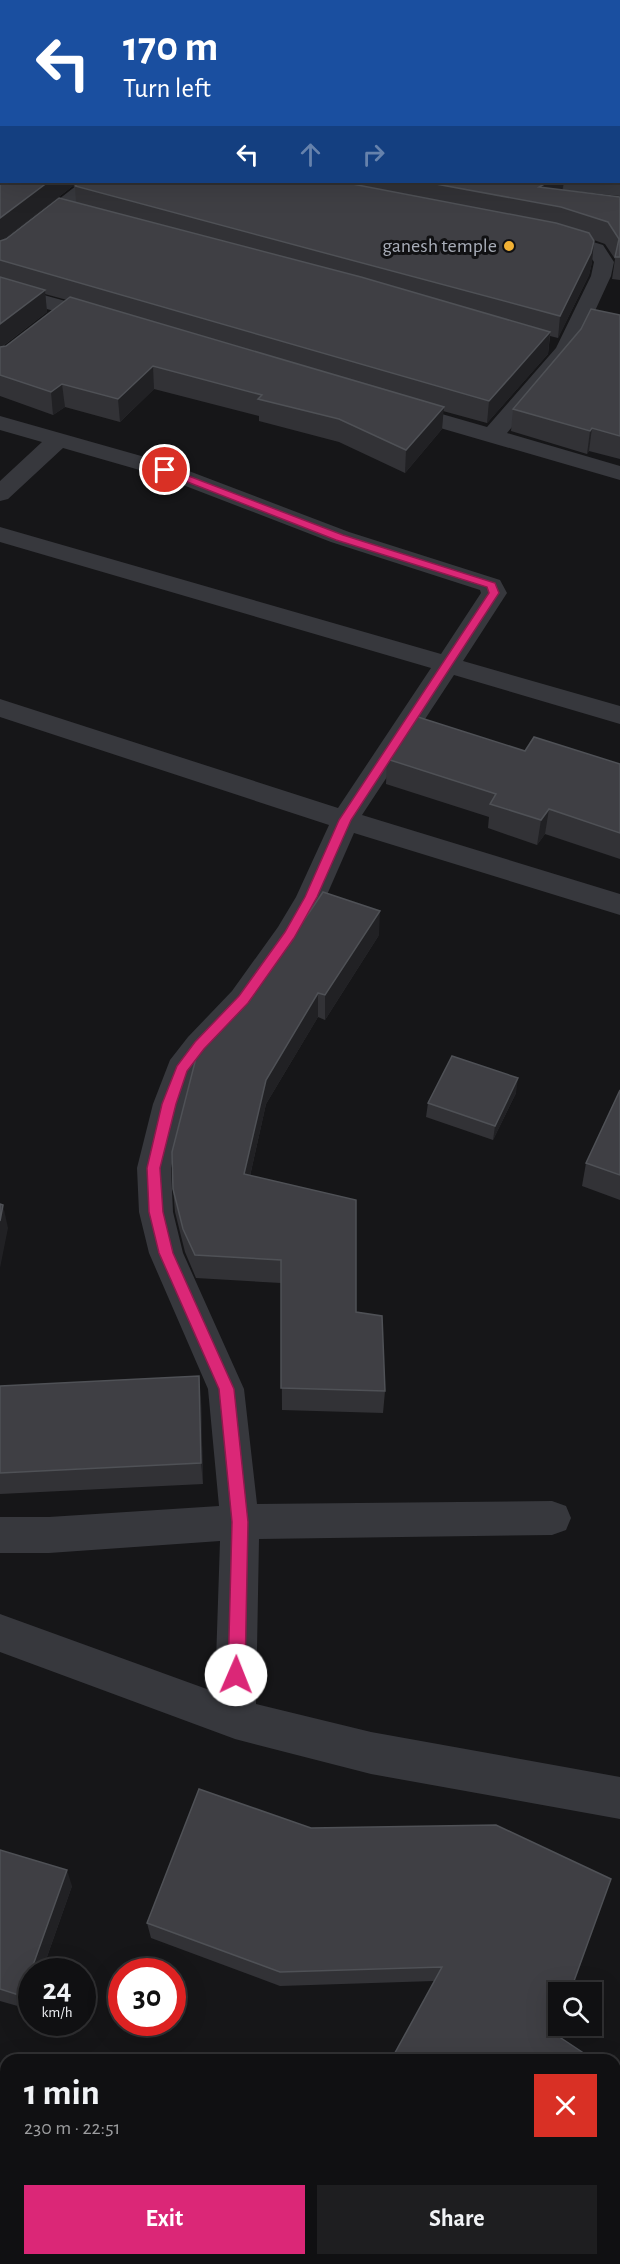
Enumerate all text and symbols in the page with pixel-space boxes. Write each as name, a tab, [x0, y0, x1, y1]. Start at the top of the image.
icon: left	[24, 24, 102, 102]
text: 170 m	[123, 26, 218, 68]
text: Turn left	[123, 75, 211, 102]
icon: left	[231, 138, 264, 171]
icon: ahead	[294, 138, 327, 171]
icon: right	[357, 138, 390, 171]
place label: ganesh temple	[382, 236, 497, 256]
marker: ganesh temple	[502, 239, 516, 253]
pin	[139, 444, 190, 495]
icon: arrive	[148, 453, 181, 486]
position arrow	[204, 1643, 268, 1707]
speed limit sign: 30	[108, 1958, 186, 2036]
text: 24	[42, 1975, 72, 2005]
map controls	[548, 1982, 602, 2036]
button: search	[548, 1982, 602, 2036]
text: km/h	[42, 2005, 72, 2020]
button: close	[534, 2074, 597, 2137]
text: 1 min	[24, 2075, 100, 2111]
text: 230 m · 22:51	[24, 2118, 120, 2138]
button: Exit	[24, 2185, 305, 2254]
button: Share	[317, 2185, 597, 2254]

